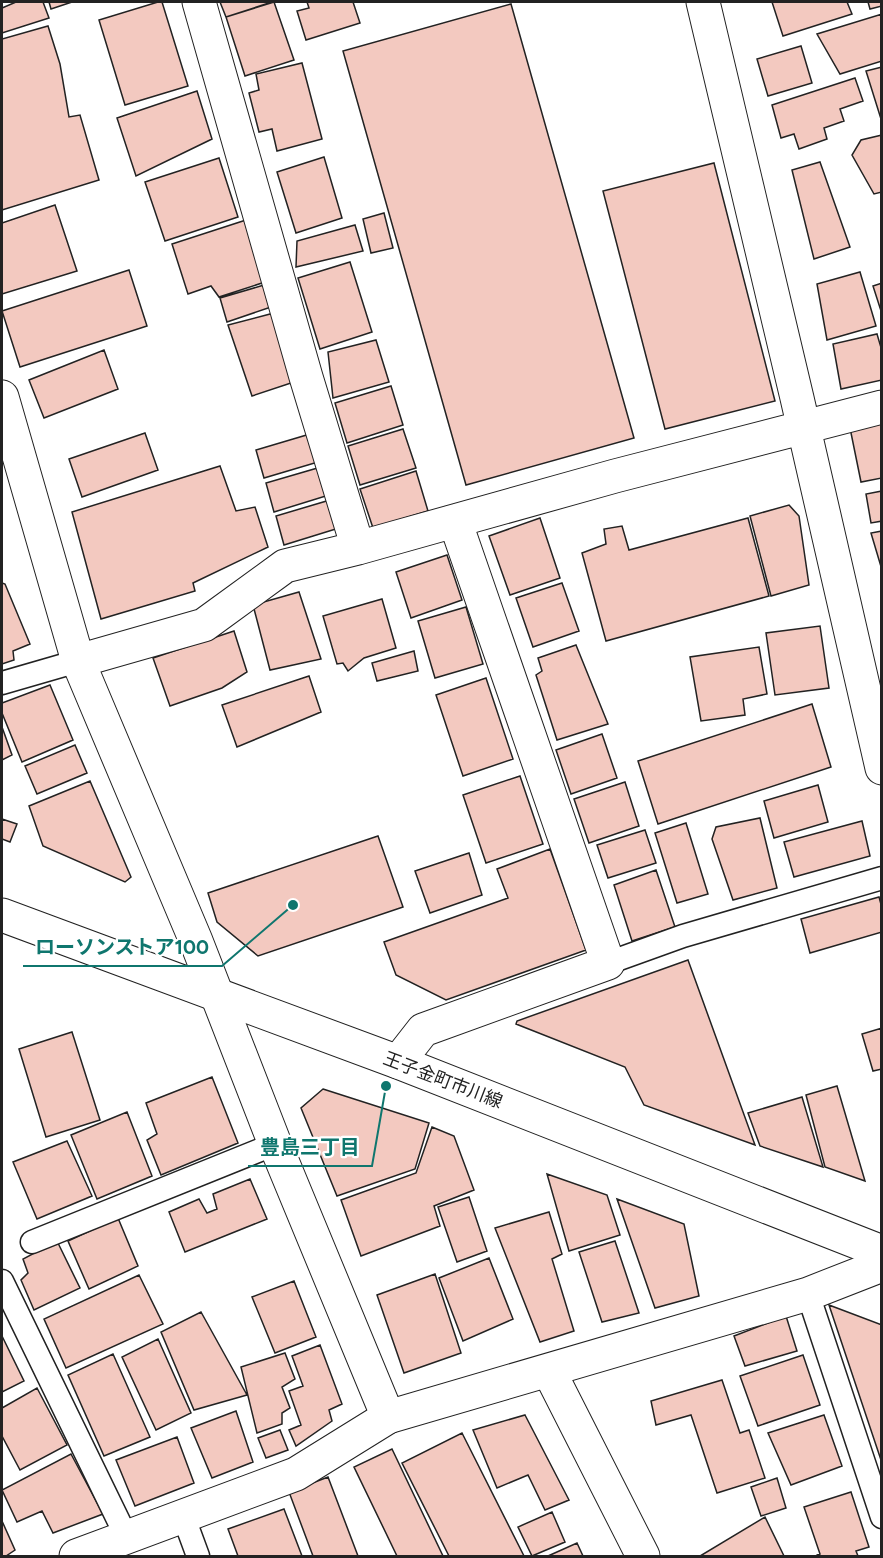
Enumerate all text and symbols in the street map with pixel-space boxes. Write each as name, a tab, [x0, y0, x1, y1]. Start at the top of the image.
callout: ローソンストア100	[23, 928, 222, 966]
text: ローソンストア100	[35, 935, 209, 959]
street label: 王子金町市川線	[380, 1047, 506, 1113]
callout: 豊島三丁目	[248, 1128, 372, 1166]
text: 豊島三丁目	[260, 1135, 360, 1159]

